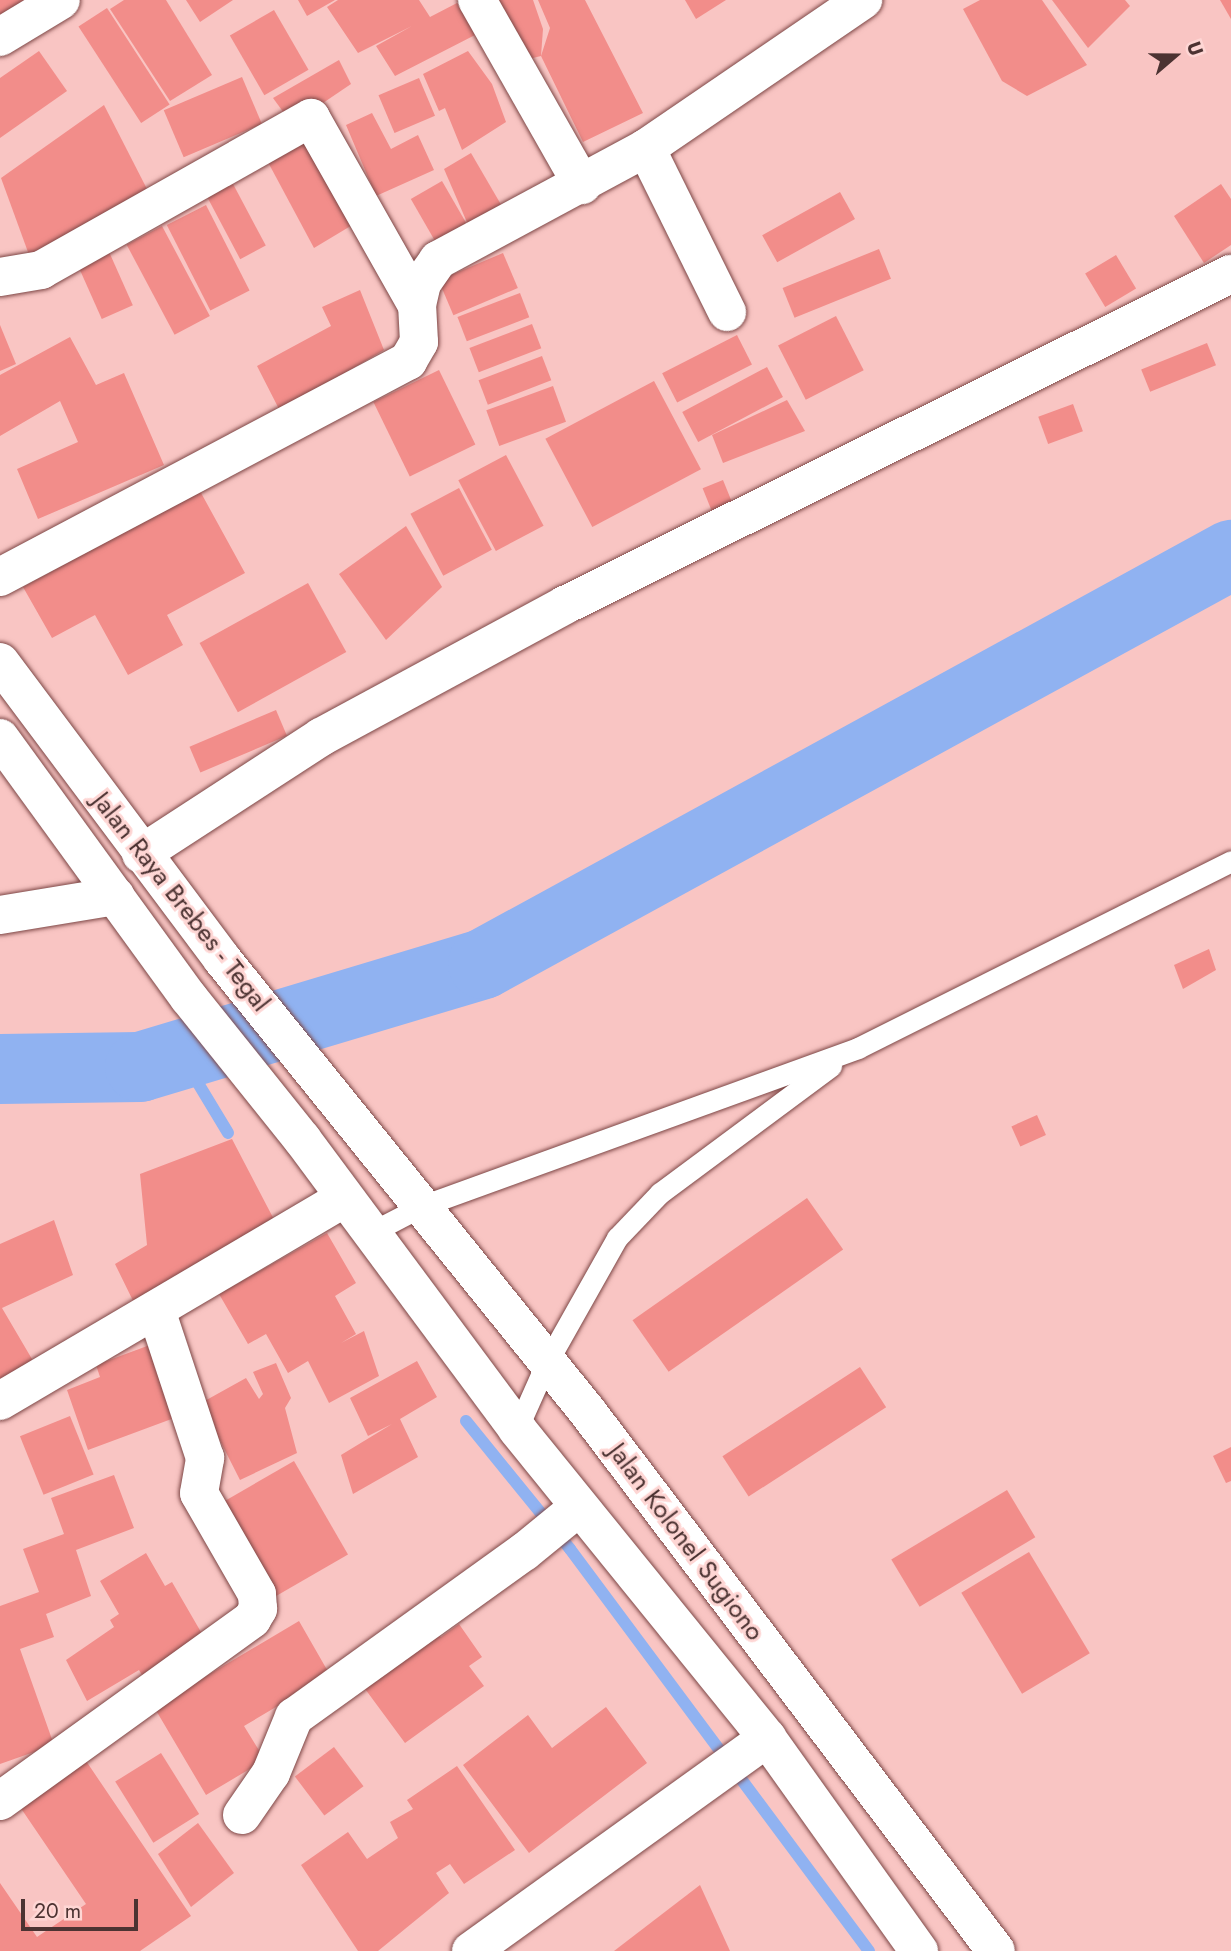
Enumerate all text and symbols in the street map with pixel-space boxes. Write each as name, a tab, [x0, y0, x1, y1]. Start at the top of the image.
north arrow	[1140, 21, 1210, 91]
text: U	[1180, 38, 1210, 60]
street label: Jalan Raya Brebes - Tegal	[86, 786, 276, 1018]
street label: Jalan Kolonel Sugiono	[602, 1437, 770, 1647]
scale bar	[24, 1884, 142, 1928]
text: 20 m	[34, 1896, 81, 1926]

